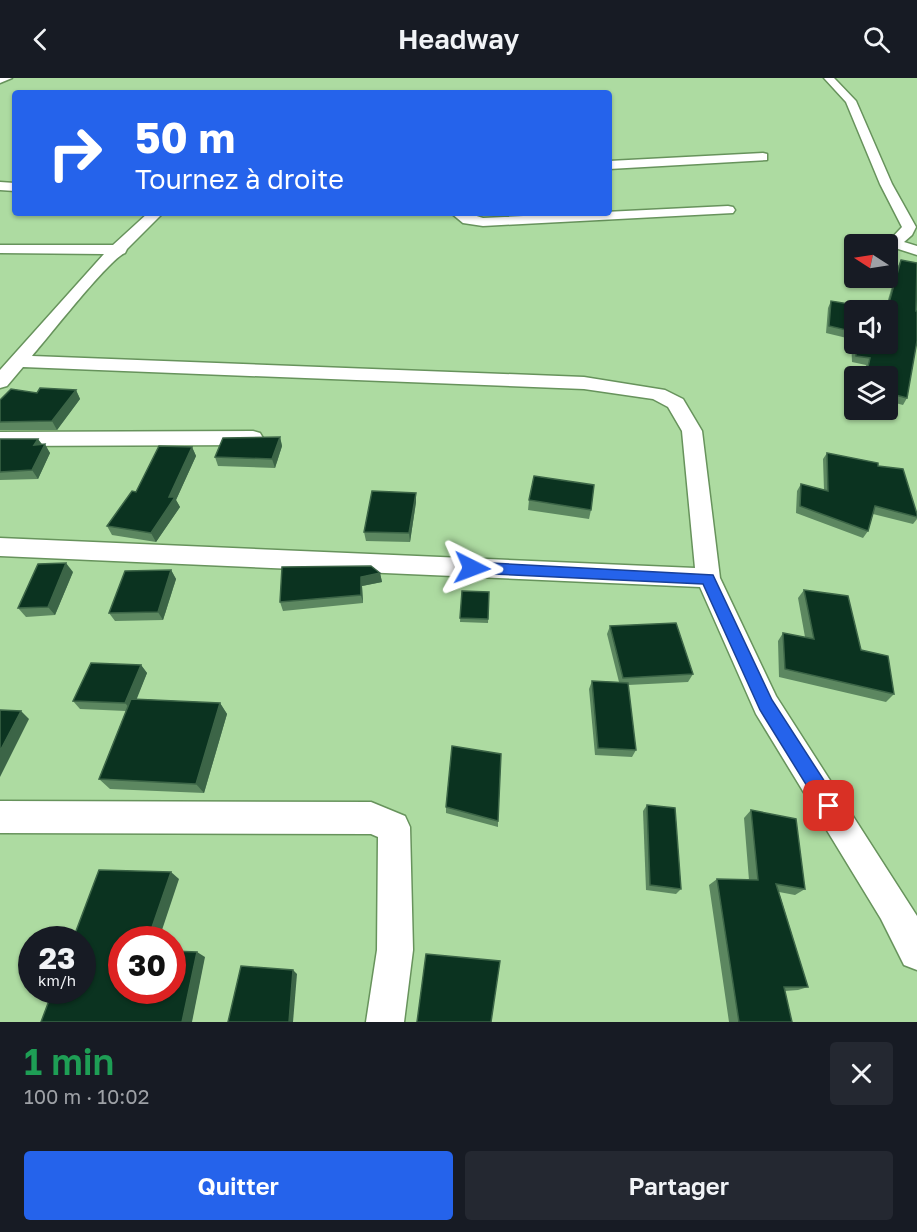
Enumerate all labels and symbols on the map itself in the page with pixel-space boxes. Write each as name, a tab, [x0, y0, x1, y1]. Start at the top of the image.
north arrow	[844, 234, 898, 288]
position arrow	[440, 536, 504, 600]
pin	[803, 780, 854, 831]
speed limit sign: 30	[108, 926, 186, 1004]

